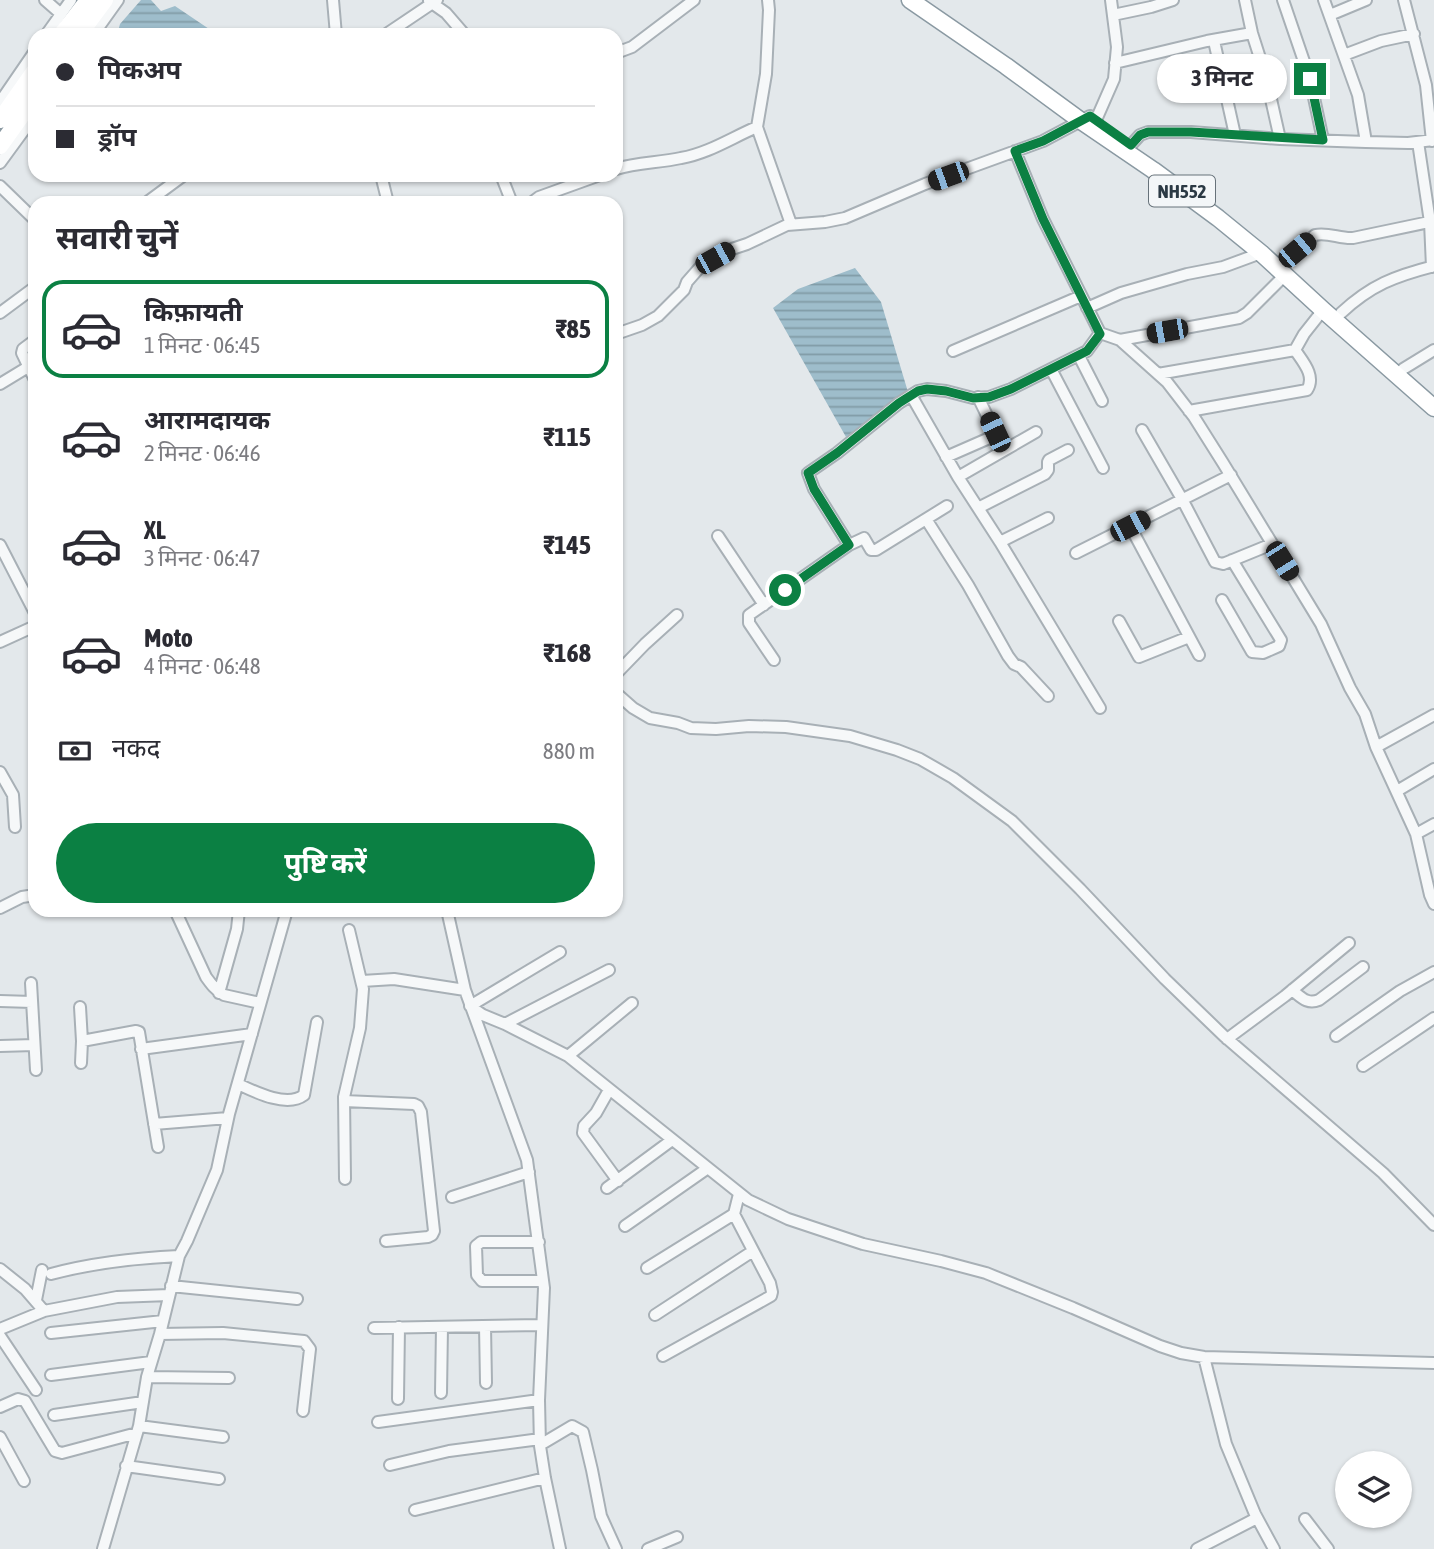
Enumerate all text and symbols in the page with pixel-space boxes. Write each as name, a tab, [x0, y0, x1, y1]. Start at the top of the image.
text: पिकअप	[98, 55, 181, 85]
callout: 3 मिनट	[1156, 55, 1286, 104]
route end	[1294, 63, 1326, 95]
text: 3 मिनट	[1191, 65, 1253, 91]
text: ड्रॉप	[98, 122, 136, 152]
car	[925, 159, 972, 193]
road number: NH552	[1149, 176, 1215, 206]
text: सवारी चुनें	[56, 219, 178, 256]
car	[1275, 228, 1320, 272]
car	[692, 239, 739, 277]
text: किफ़ायती	[144, 297, 243, 327]
icon: car	[60, 298, 123, 361]
text: ₹85	[555, 314, 591, 344]
car	[1145, 317, 1190, 345]
text: 1 मिनट · 06:45	[144, 332, 261, 358]
text: आरामदायक	[144, 405, 270, 435]
icon: car	[60, 406, 123, 469]
car	[977, 409, 1014, 455]
text: ₹115	[543, 422, 591, 452]
text: 2 मिनट · 06:46	[144, 440, 261, 466]
car	[1107, 507, 1154, 545]
icon: car	[60, 514, 123, 577]
text: XL	[144, 515, 166, 545]
text: ₹145	[543, 530, 591, 560]
car	[1262, 538, 1303, 584]
text: 3 मिनट · 06:47	[144, 545, 261, 571]
route start	[769, 574, 801, 606]
icon: car	[60, 622, 123, 685]
text: Moto	[144, 623, 193, 653]
text: ₹168	[543, 638, 591, 668]
text: 4 मिनट · 06:48	[144, 653, 261, 679]
icon: cash	[56, 732, 94, 770]
text: नकद	[112, 733, 160, 763]
text: 880 m	[543, 738, 595, 764]
button: पुष्टि करें	[56, 823, 595, 903]
map controls	[1335, 1451, 1412, 1528]
button: layers	[1335, 1451, 1412, 1528]

